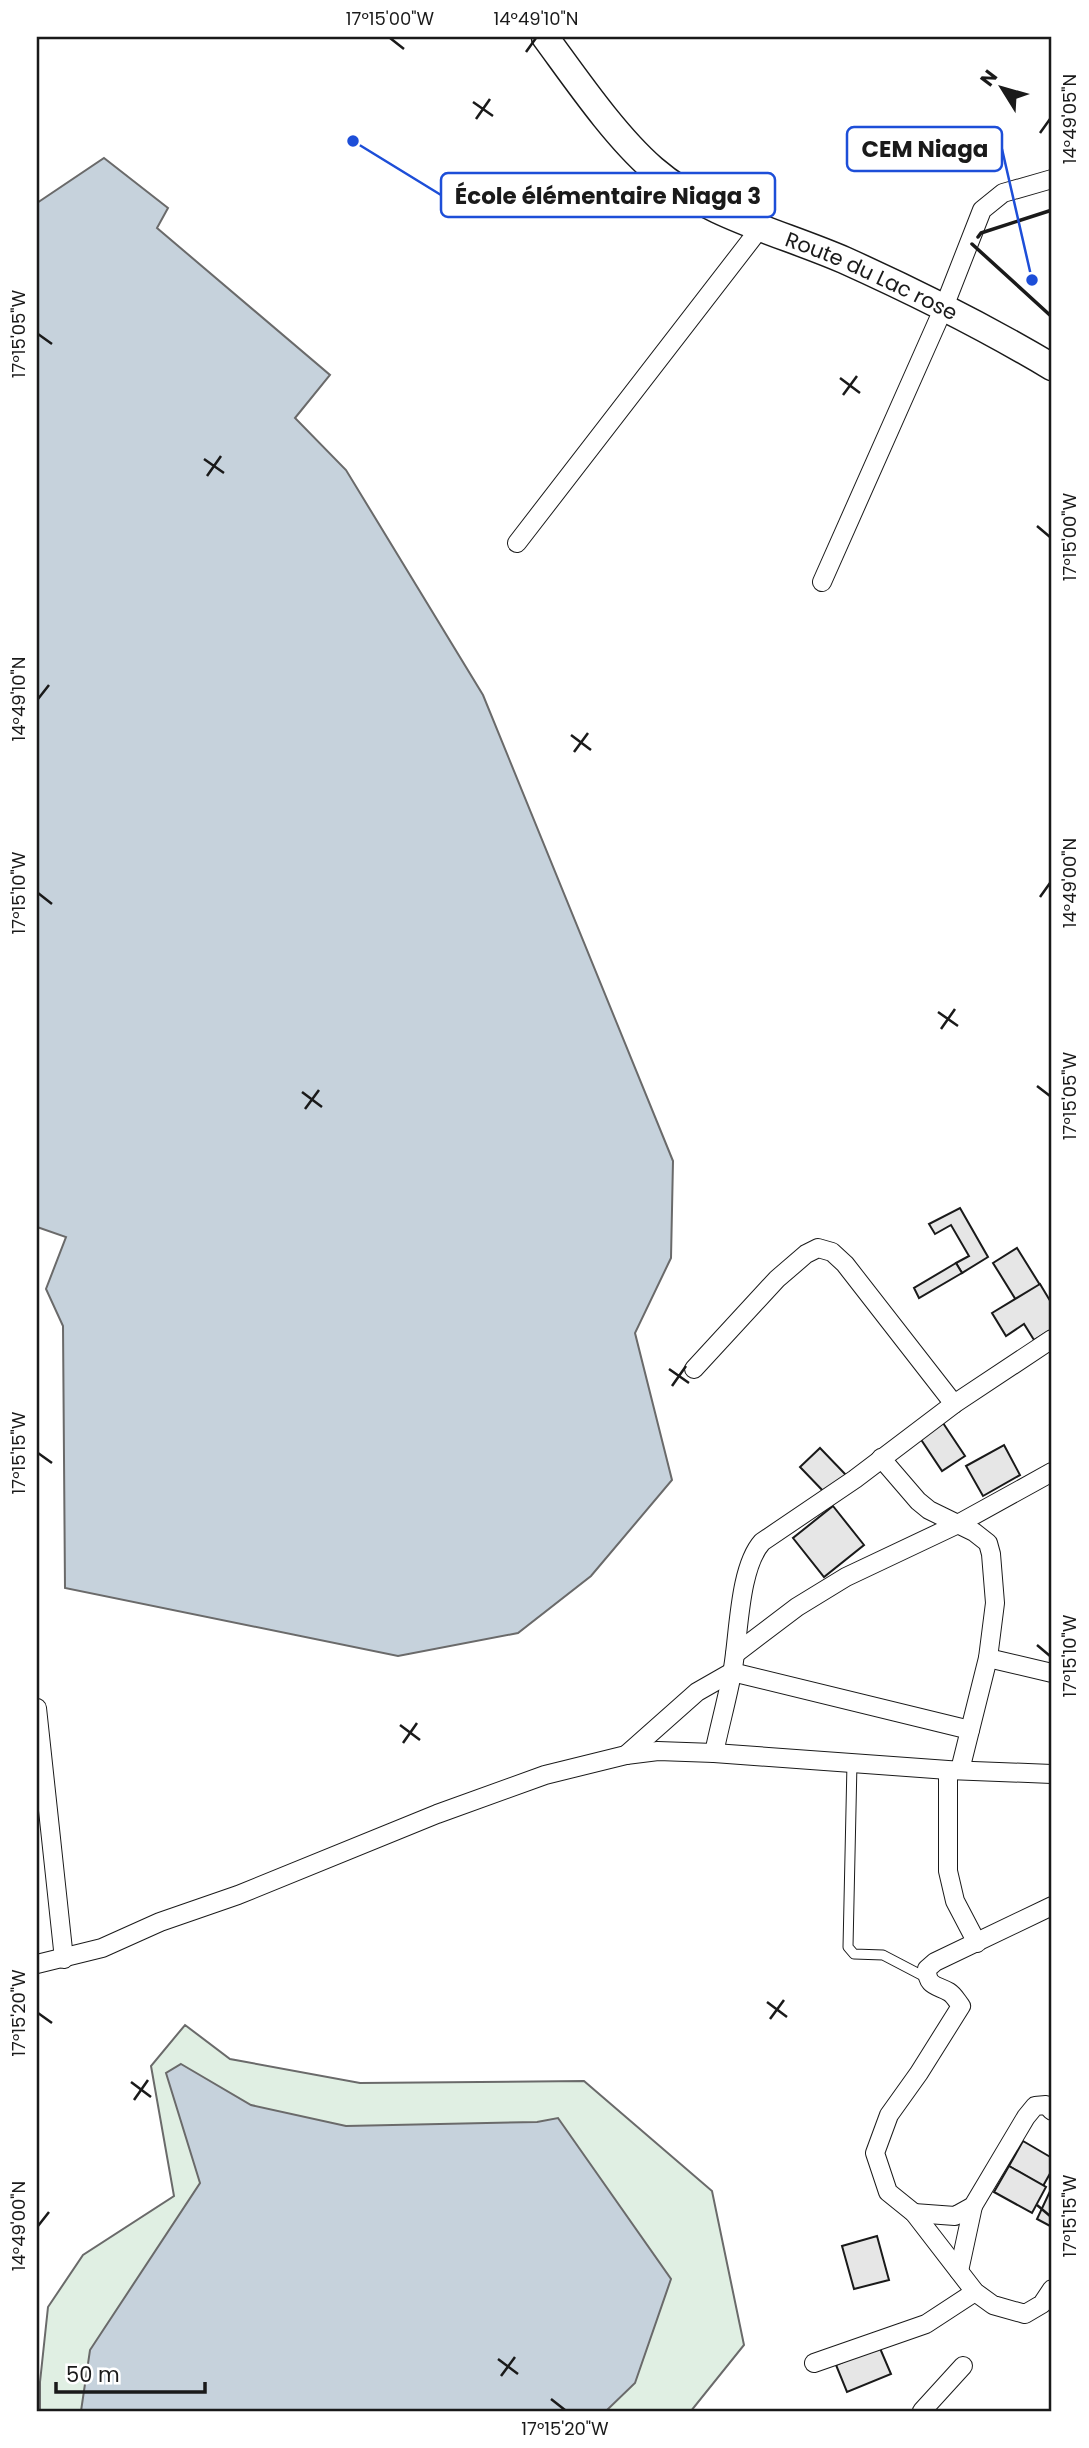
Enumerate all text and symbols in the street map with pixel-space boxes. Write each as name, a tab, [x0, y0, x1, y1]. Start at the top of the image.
text: 17°15'00"W	[346, 6, 435, 31]
text: 14°49'10"N	[494, 6, 578, 31]
north arrow	[967, 52, 1036, 122]
text: N	[974, 64, 1004, 92]
text: 14°49'05"N	[1057, 74, 1082, 164]
callout: CEM Niaga	[847, 127, 1002, 171]
text: CEM Niaga	[862, 133, 988, 165]
callout: École élémentaire Niaga 3	[441, 173, 775, 217]
text: École élémentaire Niaga 3	[455, 180, 761, 212]
street label: Route du Lac rose	[782, 224, 963, 327]
text: 17°15'05"W	[6, 289, 31, 378]
text: 17°15'00"W	[1057, 492, 1082, 581]
text: 14°49'10"N	[6, 657, 31, 741]
text: 14°49'00"N	[1057, 838, 1082, 928]
text: 17°15'10"W	[6, 851, 31, 934]
text: 17°15'05"W	[1057, 1051, 1082, 1140]
text: 17°15'15"W	[6, 1411, 31, 1494]
text: 17°15'10"W	[1057, 1614, 1082, 1697]
text: 17°15'20"W	[6, 1969, 31, 2057]
text: 17°15'15"W	[1057, 2174, 1082, 2257]
text: 14°49'00"N	[6, 2181, 31, 2271]
scale bar	[56, 2350, 205, 2394]
text: 50 m	[66, 2360, 120, 2389]
text: 17°15'20"W	[521, 2416, 609, 2441]

